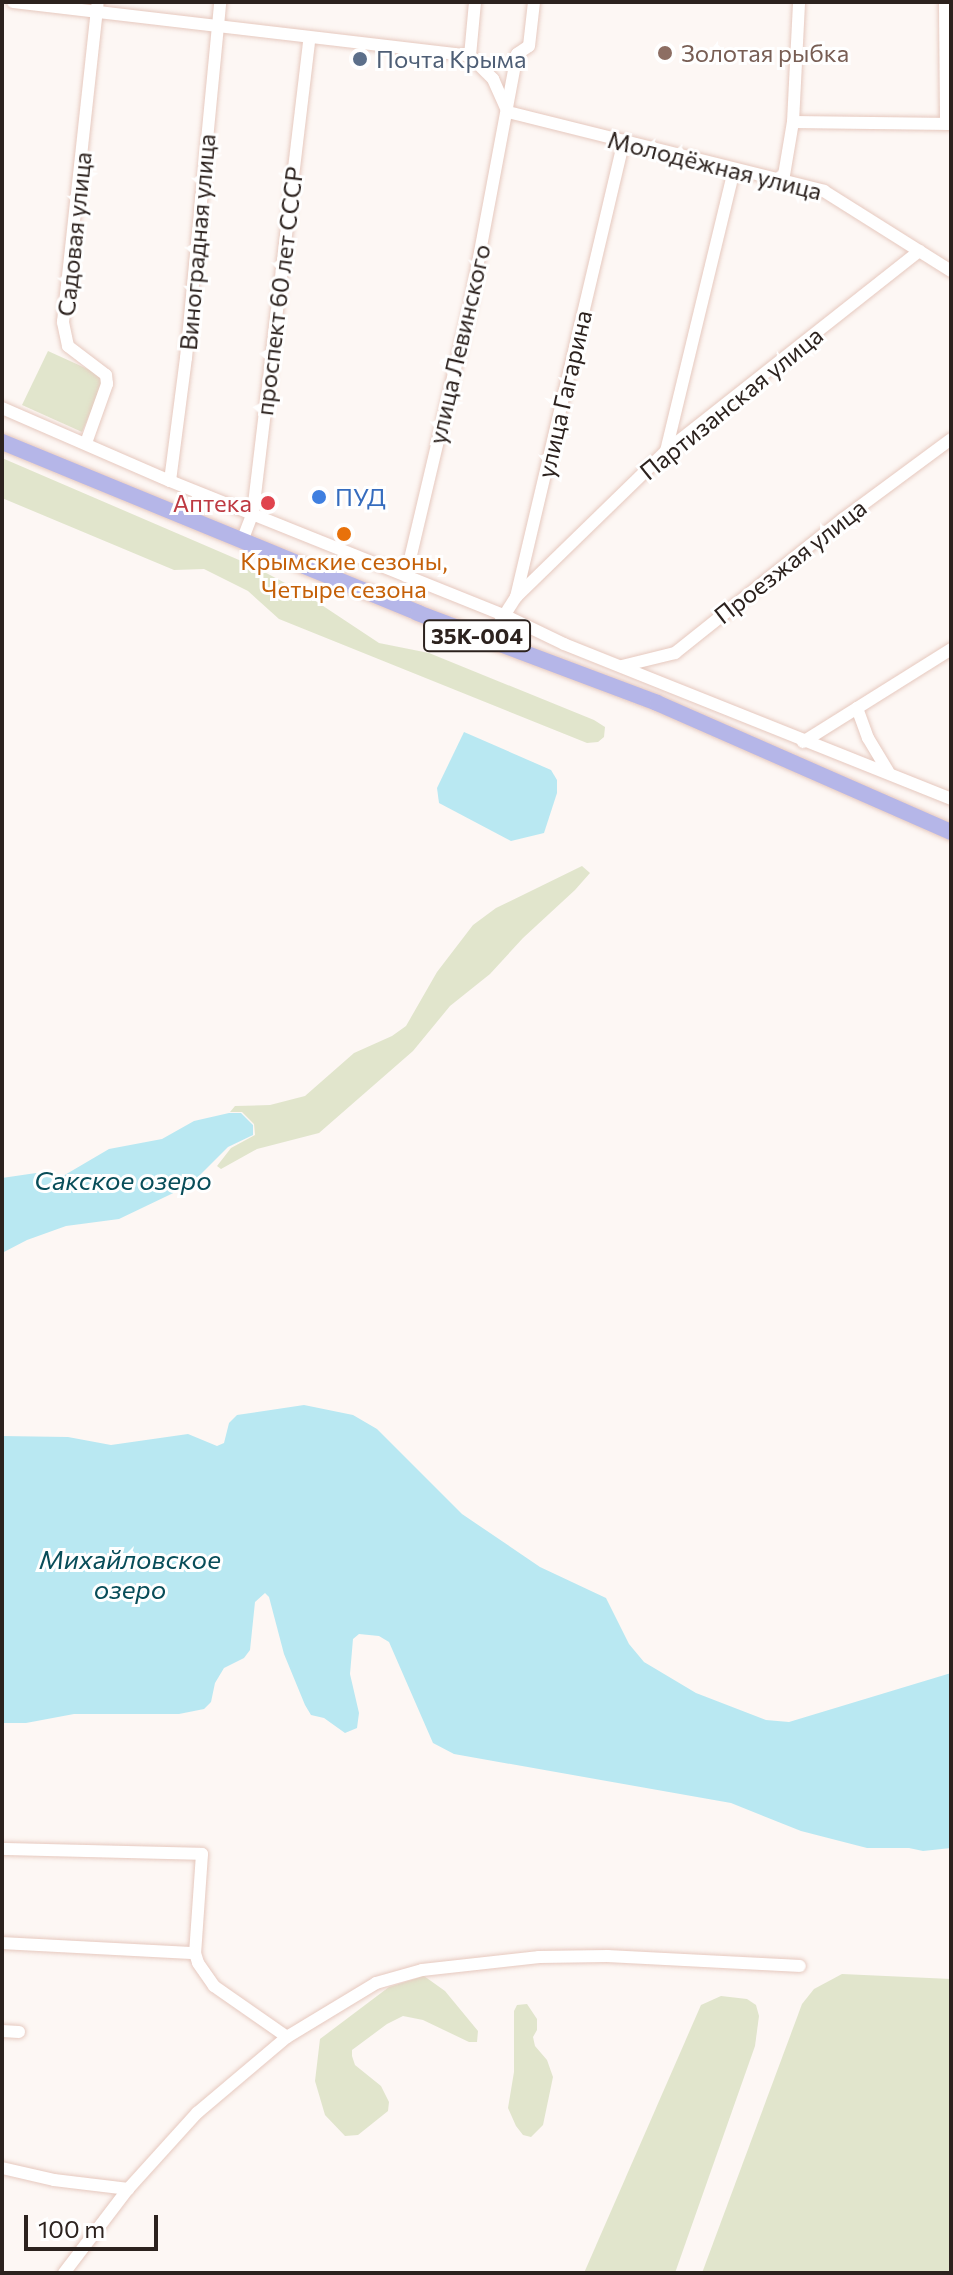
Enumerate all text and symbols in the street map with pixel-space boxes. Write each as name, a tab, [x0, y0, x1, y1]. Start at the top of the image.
place label: Золотая рыбка	[681, 39, 849, 67]
marker: Золотая рыбка	[656, 44, 674, 62]
place label: Почта Крыма	[376, 45, 526, 73]
marker: Почта Крыма	[351, 50, 369, 68]
street label: Молодёжная улица	[605, 124, 825, 206]
street label: Виноградная улица	[173, 133, 221, 351]
street label: Садовая улица	[51, 150, 97, 318]
street label: проспект 60 лет СССР	[249, 165, 309, 417]
street label: улица Левинского	[422, 241, 496, 447]
street label: улица Гагарина	[531, 307, 597, 481]
street label: Партизанская улица	[634, 320, 828, 486]
place label: ПУД	[335, 483, 386, 511]
marker: ПУД	[310, 488, 328, 506]
place label: Аптека	[173, 489, 252, 517]
street label: Проезжая улица	[708, 493, 872, 629]
marker: Аптека	[259, 494, 277, 512]
marker: Крымские сезоны, Четыре сезона	[335, 525, 353, 543]
place label: Крымские сезоны, Четыре сезона	[240, 547, 448, 603]
road number: 35К-004	[423, 618, 531, 654]
water label: Сакское озеро	[34, 1164, 212, 1196]
water label: Михайловское озеро	[39, 1543, 221, 1604]
scale bar	[28, 2199, 162, 2249]
text: 100 m	[38, 2214, 105, 2243]

